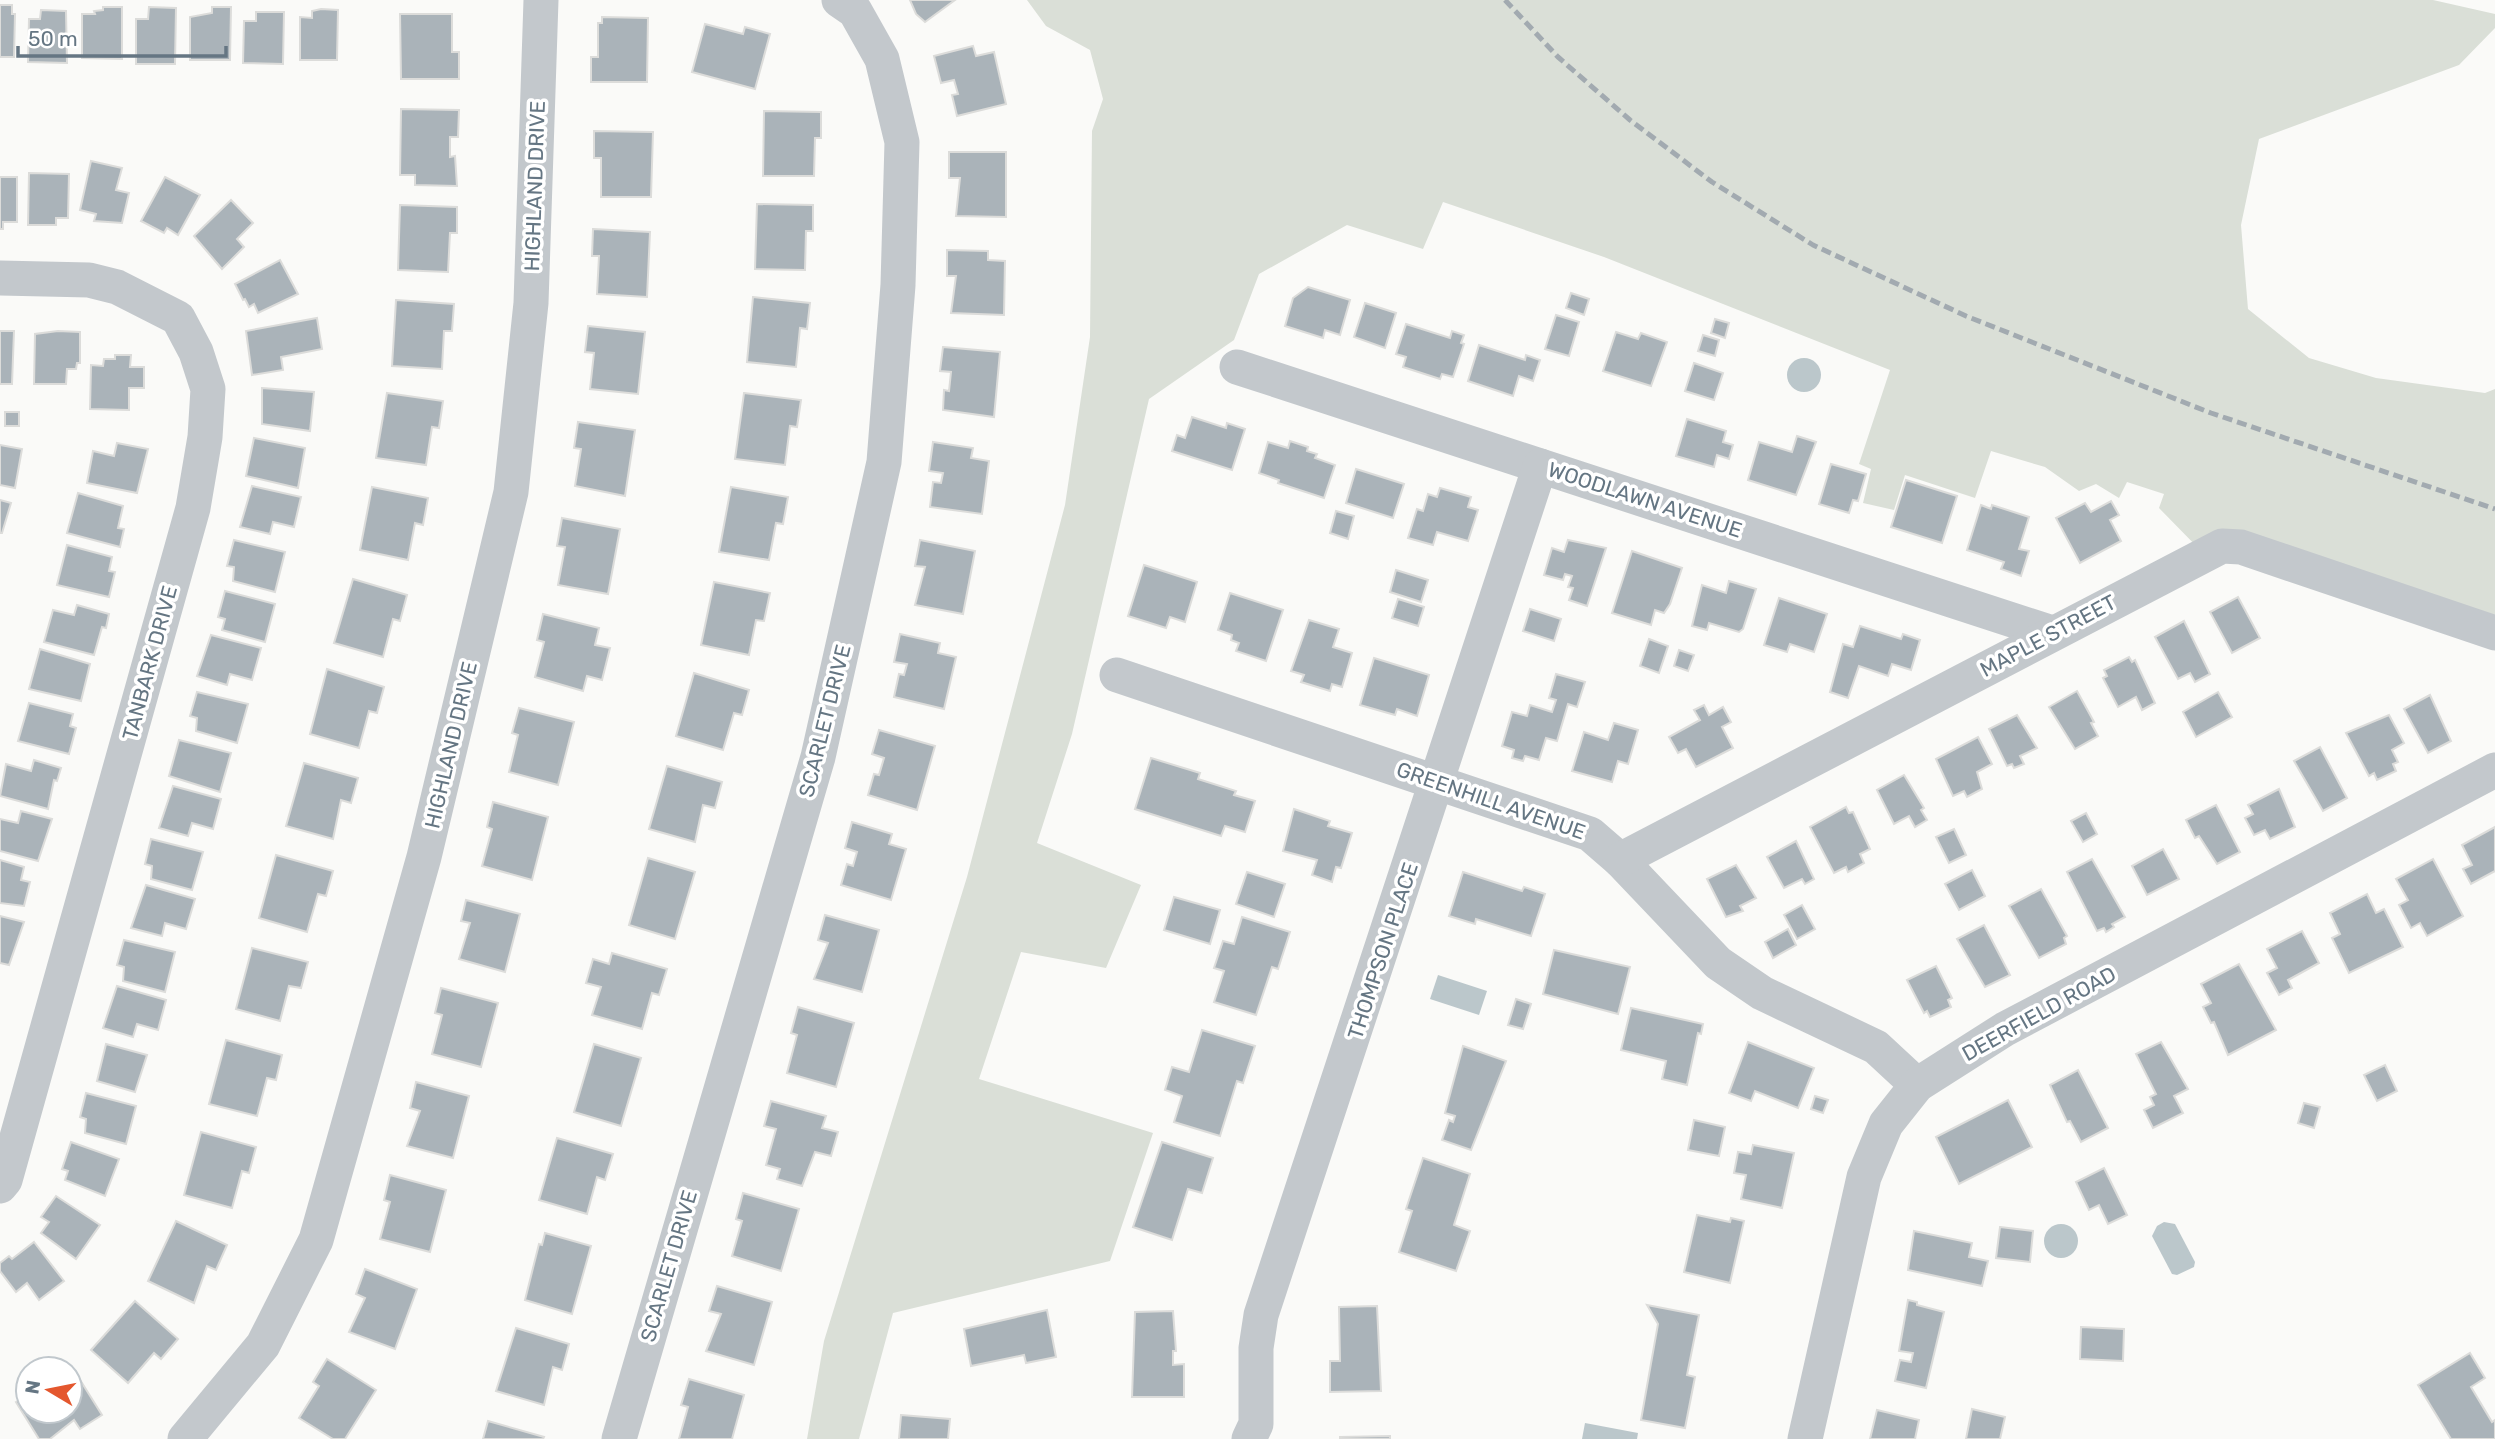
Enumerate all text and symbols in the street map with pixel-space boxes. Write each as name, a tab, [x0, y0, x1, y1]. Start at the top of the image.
scale bar	[18, 14, 226, 58]
text: 50 m	[28, 26, 78, 51]
street label: HIGHLAND DRIVE	[519, 100, 550, 272]
street label: WOODLAWN AVENUE	[1545, 456, 1745, 543]
street label: TANBARK DRIVE	[117, 583, 182, 743]
street label: MAPLE STREET	[1976, 589, 2120, 682]
street label: SCARLET DRIVE	[793, 642, 856, 800]
street label: HIGHLAND DRIVE	[419, 659, 482, 831]
street label: GREENHILL AVENUE	[1393, 756, 1589, 845]
street label: THOMPSON PLACE	[1342, 859, 1423, 1042]
street label: DEERFIELD ROAD	[1957, 961, 2120, 1066]
street label: SCARLET DRIVE	[635, 1187, 702, 1345]
north arrow	[14, 1355, 84, 1425]
text: N	[20, 1378, 45, 1396]

